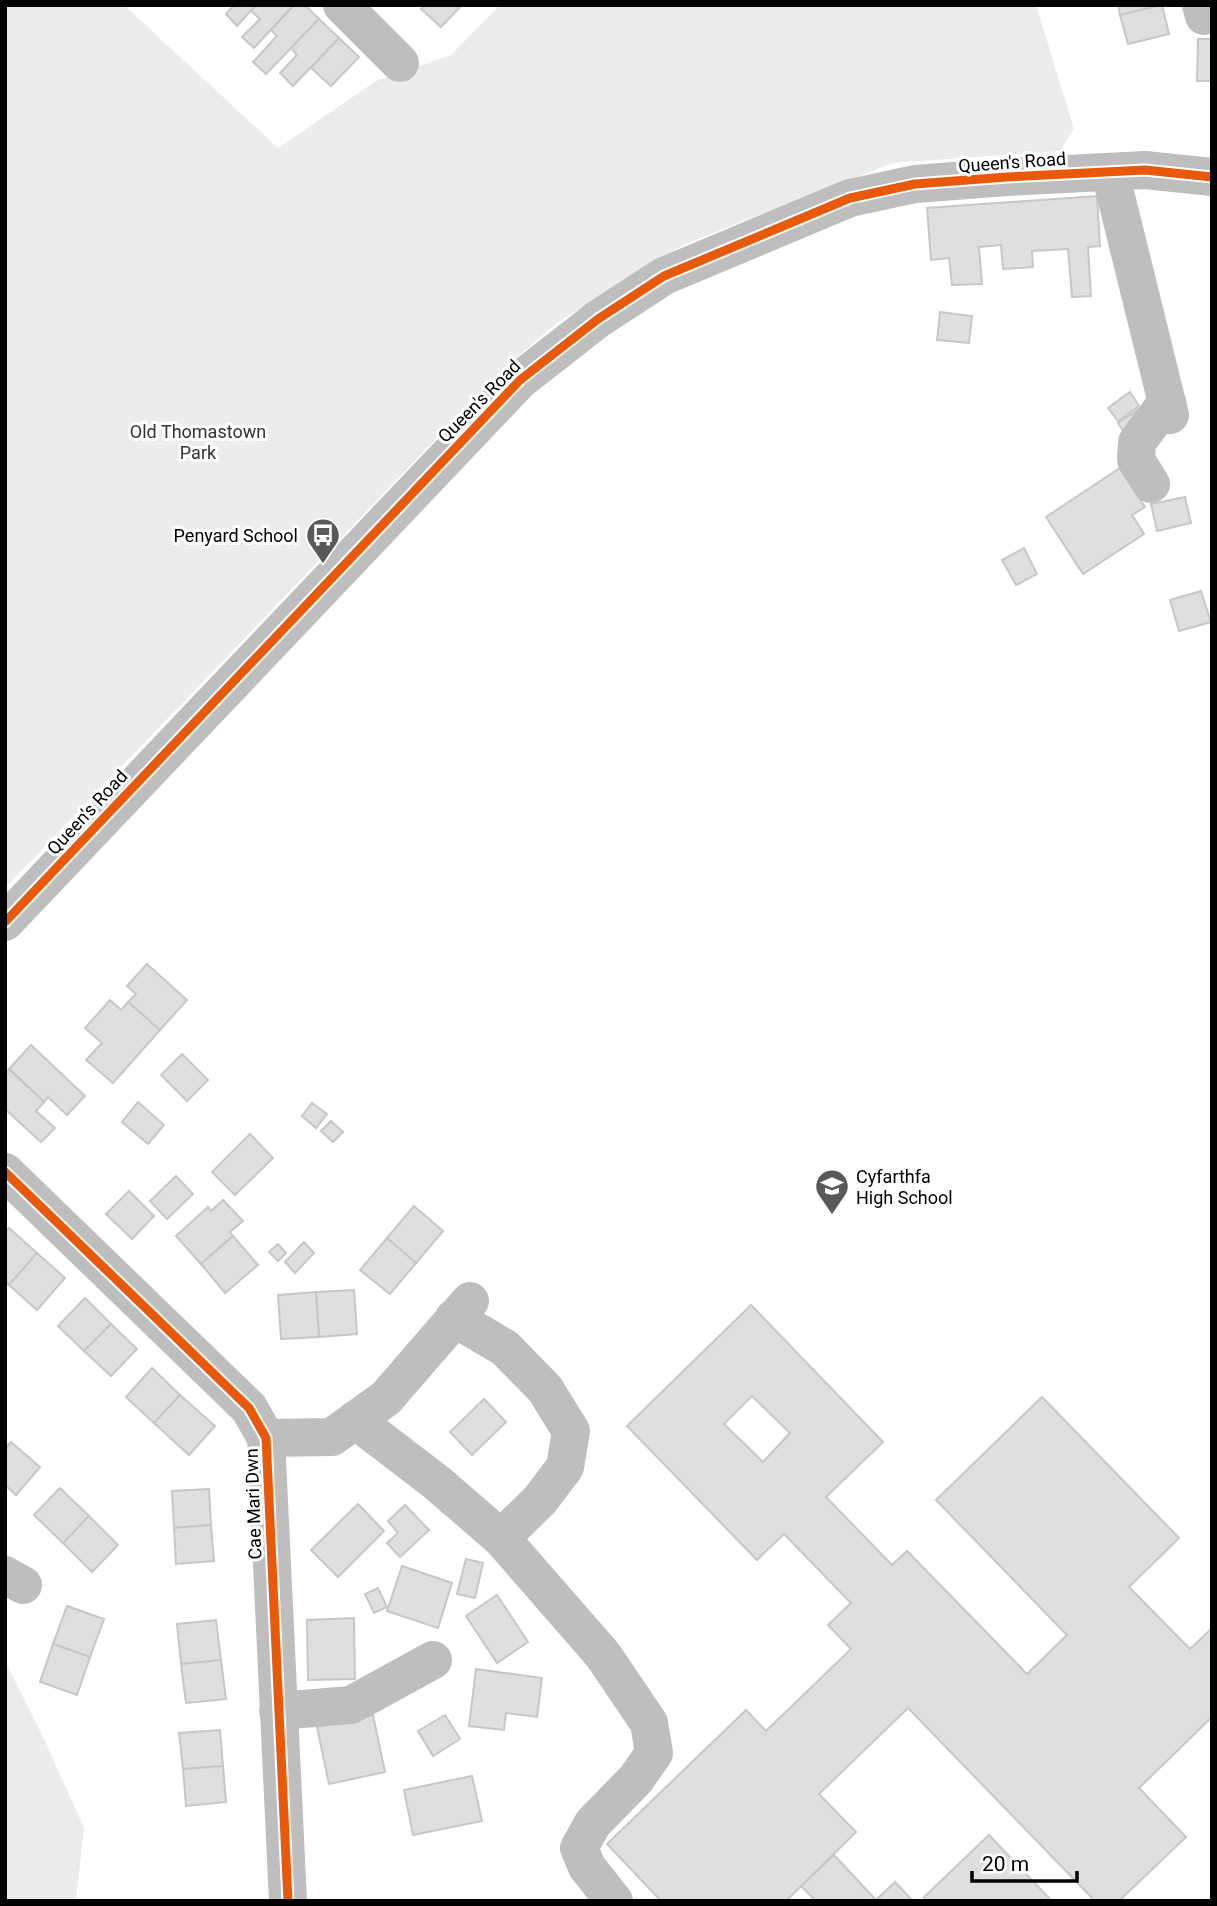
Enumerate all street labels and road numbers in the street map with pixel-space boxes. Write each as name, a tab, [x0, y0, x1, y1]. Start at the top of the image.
street label: Queen's Road	[957, 148, 1067, 176]
street label: Queen's Road	[433, 355, 525, 447]
street label: Queen's Road	[43, 765, 131, 859]
street label: Cae Mari Dwn	[241, 1448, 265, 1560]

